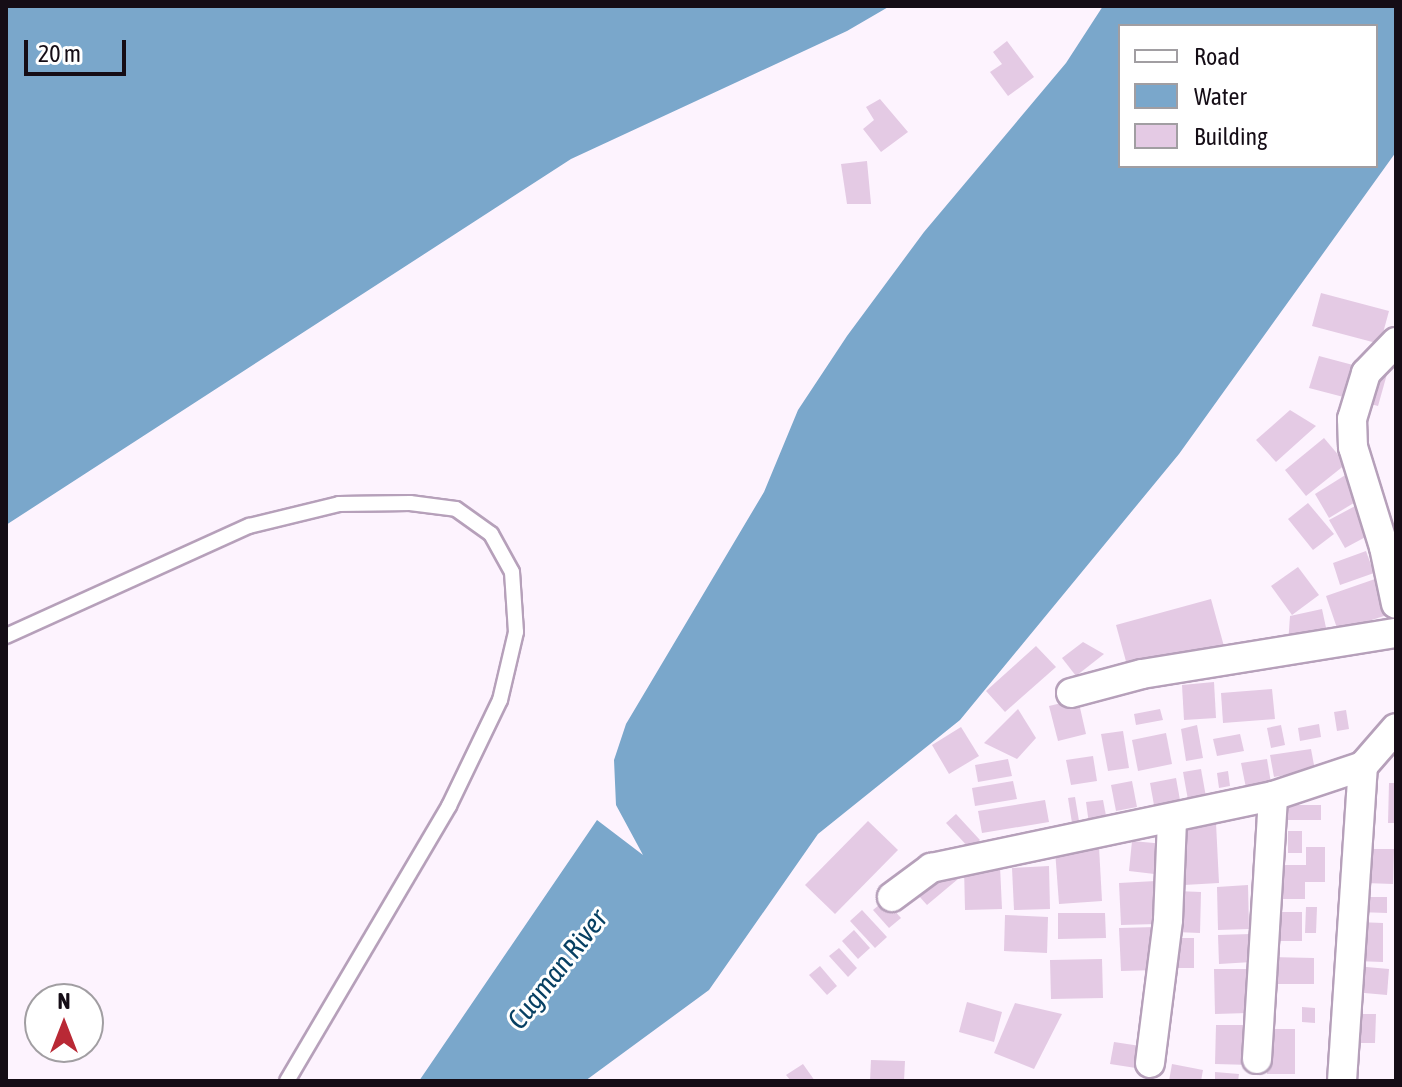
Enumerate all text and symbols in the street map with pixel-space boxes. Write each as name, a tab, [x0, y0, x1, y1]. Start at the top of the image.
scale bar	[28, 24, 130, 74]
legend	[1118, 24, 1378, 168]
text: 20 m	[38, 40, 81, 67]
text: Road	[1194, 43, 1240, 70]
text: Water	[1194, 83, 1247, 110]
text: Building	[1194, 123, 1267, 150]
water label: Cugman River	[500, 902, 614, 1036]
north arrow	[24, 983, 104, 1063]
text: N	[58, 988, 70, 1014]

